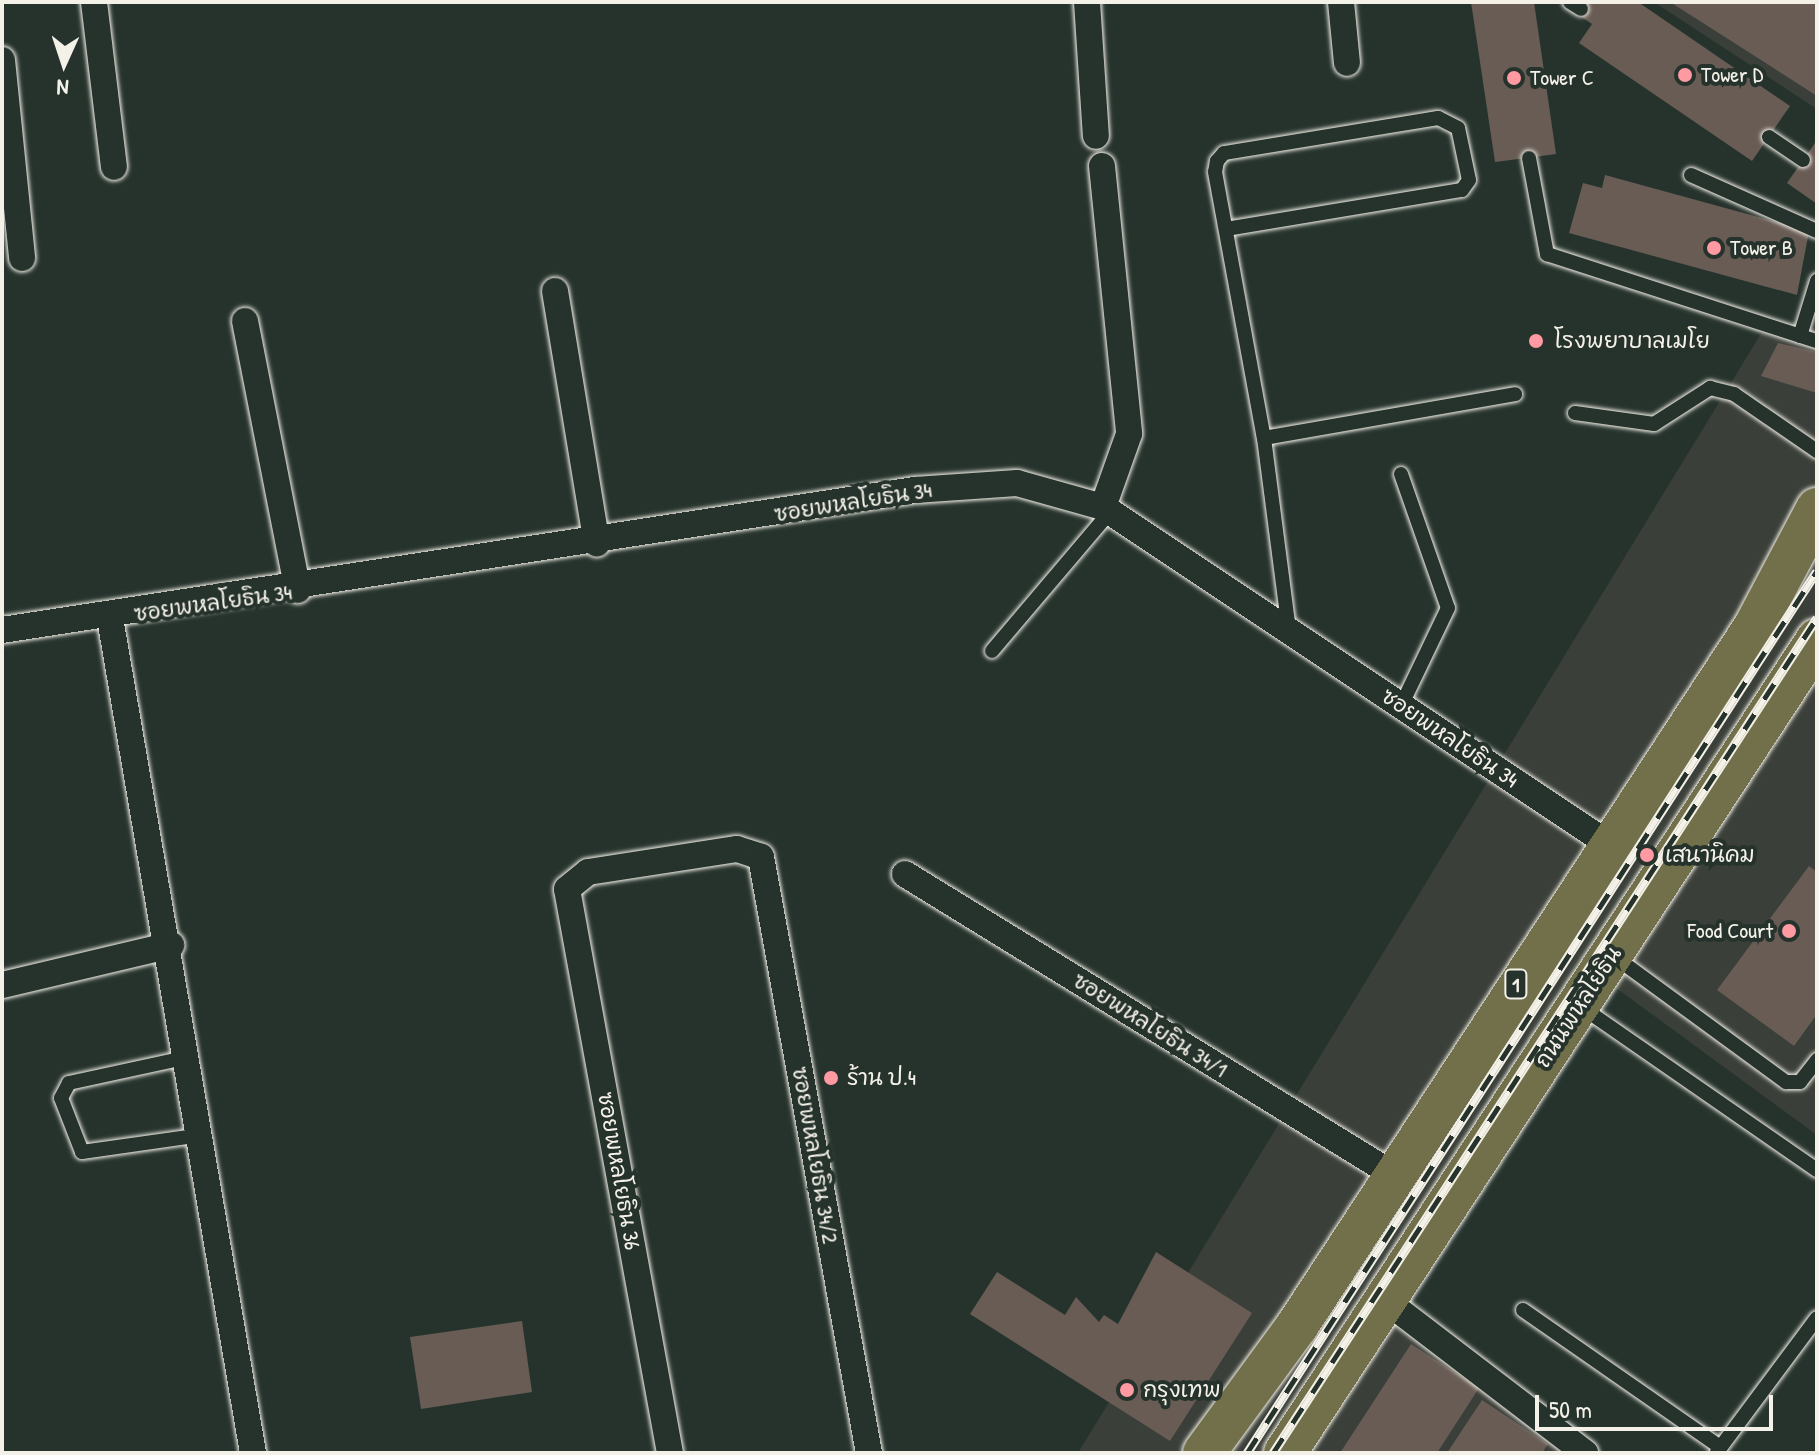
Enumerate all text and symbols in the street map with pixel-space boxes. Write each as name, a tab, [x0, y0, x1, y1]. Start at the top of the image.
north arrow	[24, 24, 104, 104]
place label: Tower D	[1701, 62, 1763, 88]
place label: Tower C	[1530, 65, 1594, 91]
marker: Tower D	[1676, 66, 1694, 84]
marker: Tower C	[1505, 69, 1523, 87]
text: N	[56, 73, 69, 103]
place label: Tower B	[1730, 235, 1793, 261]
marker: Tower B	[1705, 239, 1723, 257]
place label: โรงพยาบาลเมโย	[1554, 328, 1710, 354]
marker: โรงพยาบาลเมโย	[1525, 330, 1547, 352]
street label: ซอยพหลโยธิน 34	[772, 476, 934, 528]
street label: ซอยพหลโยธิน 34	[132, 579, 294, 627]
street label: ซอยพหลโยธิน 34	[1377, 682, 1523, 794]
place label: เสนานิคม	[1665, 842, 1755, 868]
marker: เสนานิคม	[1636, 844, 1658, 866]
place label: Food Court	[1688, 918, 1773, 944]
marker: Food Court	[1780, 922, 1798, 940]
street label: ถนนพหลโยธิน	[1529, 942, 1627, 1072]
street label: ซอยพหลโยธิน 34/1	[1068, 967, 1232, 1083]
road number: 1	[1504, 968, 1528, 1000]
street label: ซอยพหลโยธิน 34/2	[786, 1065, 844, 1245]
place label: ร้าน ป.4	[847, 1065, 916, 1091]
marker: ร้าน ป.4	[822, 1069, 840, 1087]
street label: ซอยพหลโยธิน 36	[592, 1090, 646, 1252]
place label: กรุงเทพ	[1143, 1377, 1221, 1403]
scale bar	[1539, 1379, 1777, 1429]
marker: กรุงเทพ	[1118, 1381, 1136, 1399]
text: 50 m	[1549, 1393, 1592, 1425]

